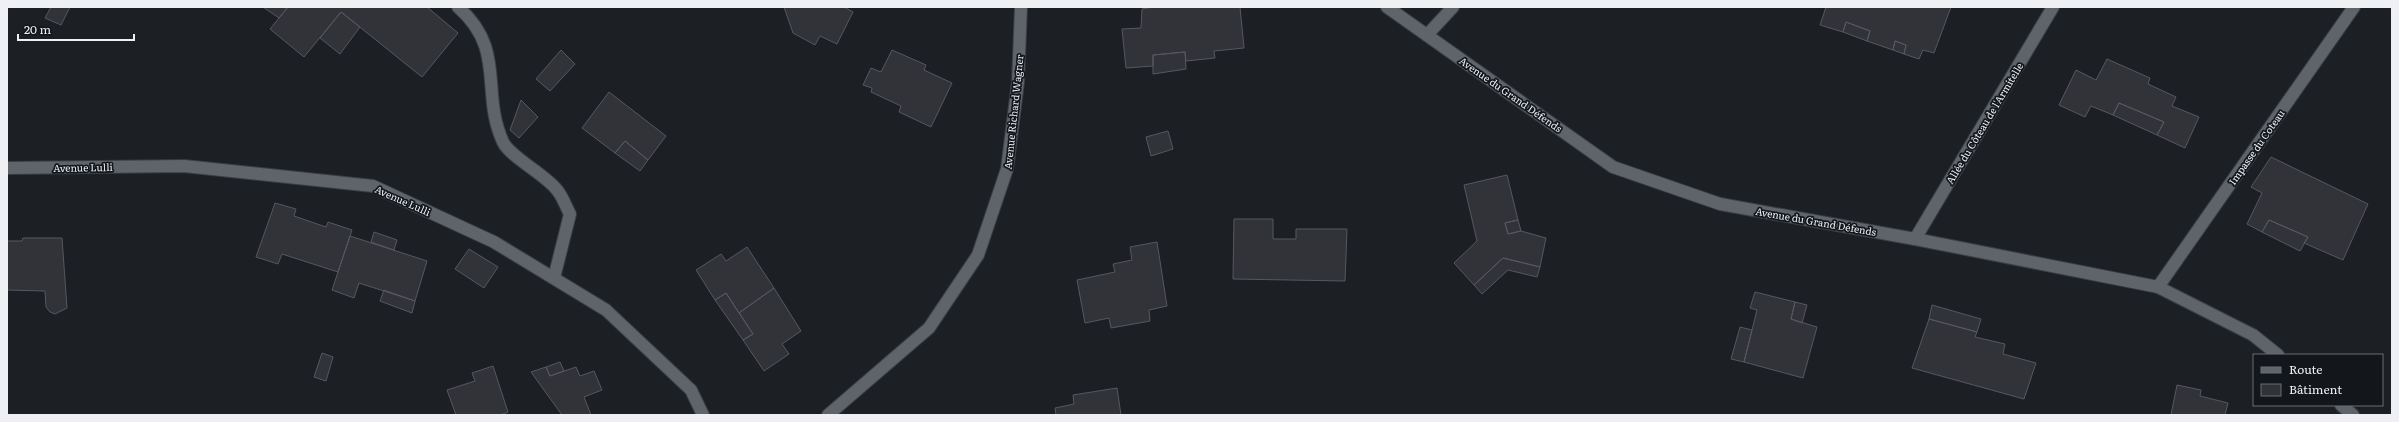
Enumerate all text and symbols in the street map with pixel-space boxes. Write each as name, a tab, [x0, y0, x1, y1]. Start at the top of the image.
scale bar	[18, 16, 134, 42]
text: 20 m	[24, 20, 51, 38]
street label: Avenue du Grand Défends	[1457, 53, 1566, 136]
street label: Avenue Richard Wagner	[1000, 54, 1027, 170]
street label: Allée du Côteau de l'Armitelle	[1942, 59, 2026, 187]
street label: Impasse du Coteau	[2224, 106, 2288, 188]
street label: Avenue Lulli	[53, 159, 114, 175]
street label: Avenue Lulli	[373, 181, 434, 219]
street label: Avenue du Grand Défends	[1754, 203, 1878, 239]
legend	[2253, 354, 2383, 406]
text: Route	[2289, 360, 2323, 378]
text: Bâtiment	[2289, 380, 2342, 398]

